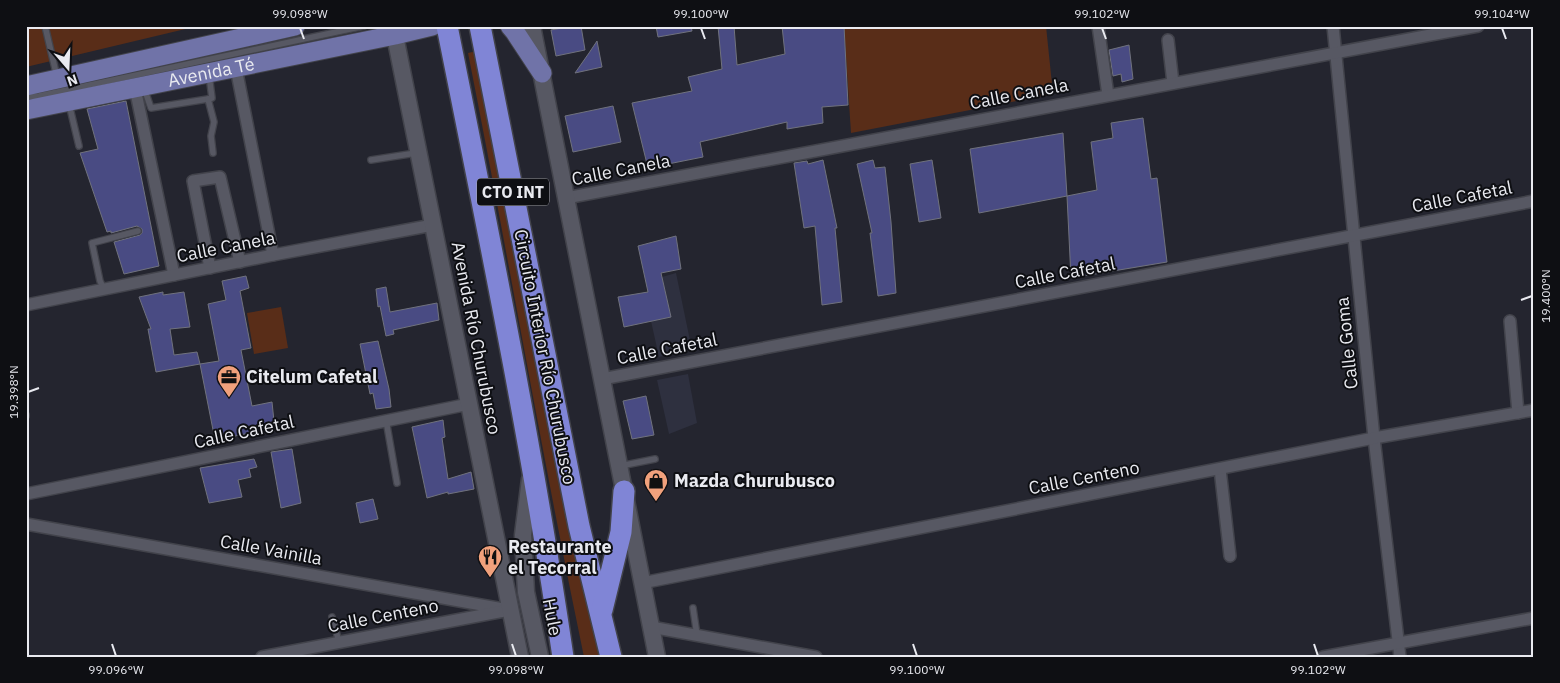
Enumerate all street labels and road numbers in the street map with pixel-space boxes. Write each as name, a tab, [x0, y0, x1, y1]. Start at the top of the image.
street label: Avenida Té	[166, 52, 257, 92]
street label: Calle Canela	[968, 73, 1071, 114]
street label: Calle Canela	[570, 149, 673, 190]
street label: Calle Cafetal	[1410, 175, 1514, 218]
road number: CTO INT	[477, 178, 549, 206]
street label: Calle Canela	[175, 226, 278, 267]
street label: Circuito Interior Río Churubusco	[509, 227, 582, 486]
street label: Avenida Río Churubusco	[446, 239, 506, 436]
street label: Calle Cafetal	[1013, 251, 1117, 294]
street label: Calle Goma	[1330, 295, 1363, 390]
street label: Calle Cafetal	[615, 327, 719, 370]
street label: Calle Cafetal	[192, 410, 296, 453]
street label: Calle Centeno	[1027, 456, 1141, 500]
street label: Calle Vainilla	[218, 529, 324, 570]
street label: Calle Centeno	[326, 594, 440, 638]
street label: Hule	[538, 596, 567, 638]

